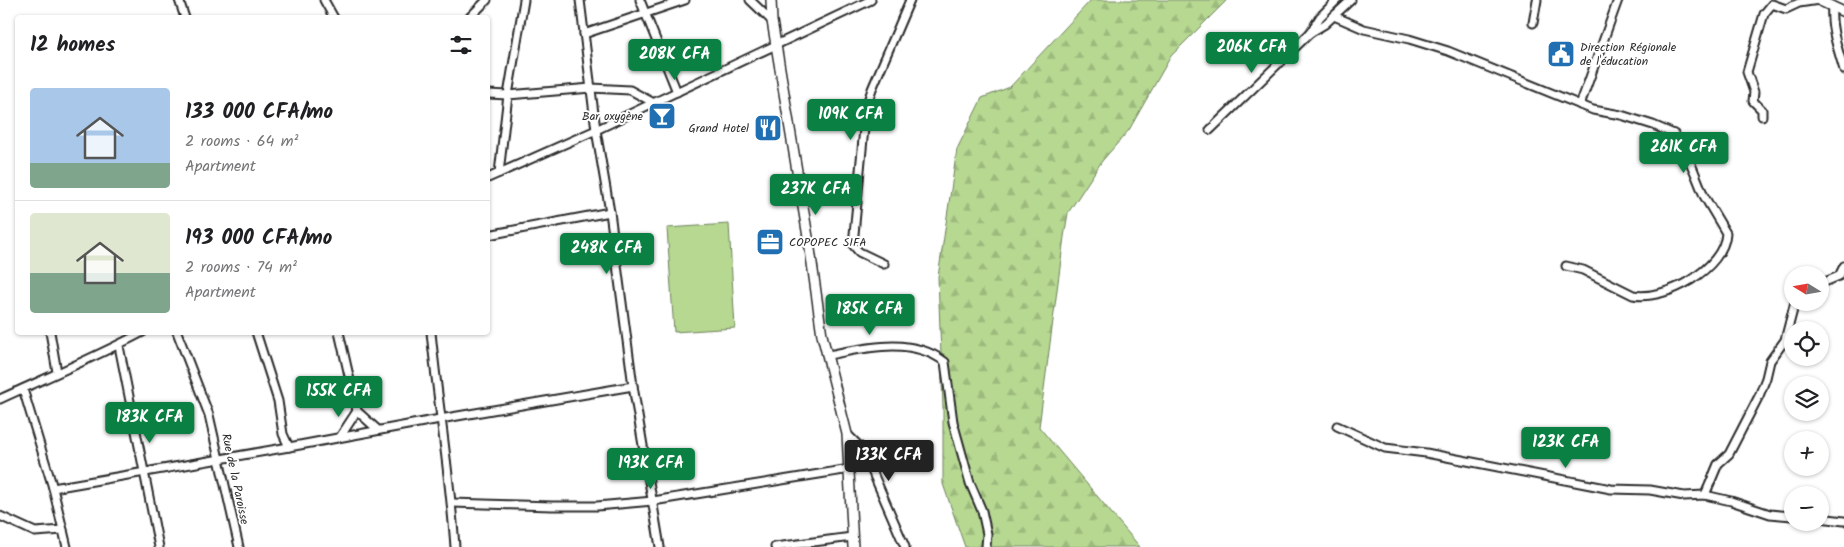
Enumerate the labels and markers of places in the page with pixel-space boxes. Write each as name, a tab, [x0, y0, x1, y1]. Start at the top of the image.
pin: 206K CFA	[1200, 32, 1304, 74]
pin: 208K CFA	[623, 38, 727, 81]
place label: Direction Régionale de l'éducation	[1580, 38, 1677, 71]
public building icon: Direction Régionale de l'éducation	[1546, 39, 1576, 69]
pin: 109K CFA	[799, 98, 903, 141]
bar icon: Bar oxygène	[647, 101, 677, 131]
place label: Bar oxygène	[582, 107, 644, 126]
restaurant icon: Grand Hotel	[753, 113, 783, 143]
place label: Grand Hotel	[688, 119, 749, 138]
pin: 261K CFA	[1632, 132, 1736, 174]
pin: 237K CFA	[764, 174, 868, 216]
office icon: COPOPEC SIFA	[755, 227, 785, 257]
pin: 248K CFA	[555, 232, 659, 275]
place label: COPOPEC SIFA	[789, 233, 867, 252]
pin: 185K CFA	[818, 294, 922, 336]
pin: 155K CFA	[287, 376, 391, 418]
pin: 183K CFA	[98, 402, 202, 444]
pin: 123K CFA	[1514, 426, 1618, 469]
pin: 133K CFA	[837, 440, 941, 482]
pin: 193K CFA	[599, 448, 703, 490]

